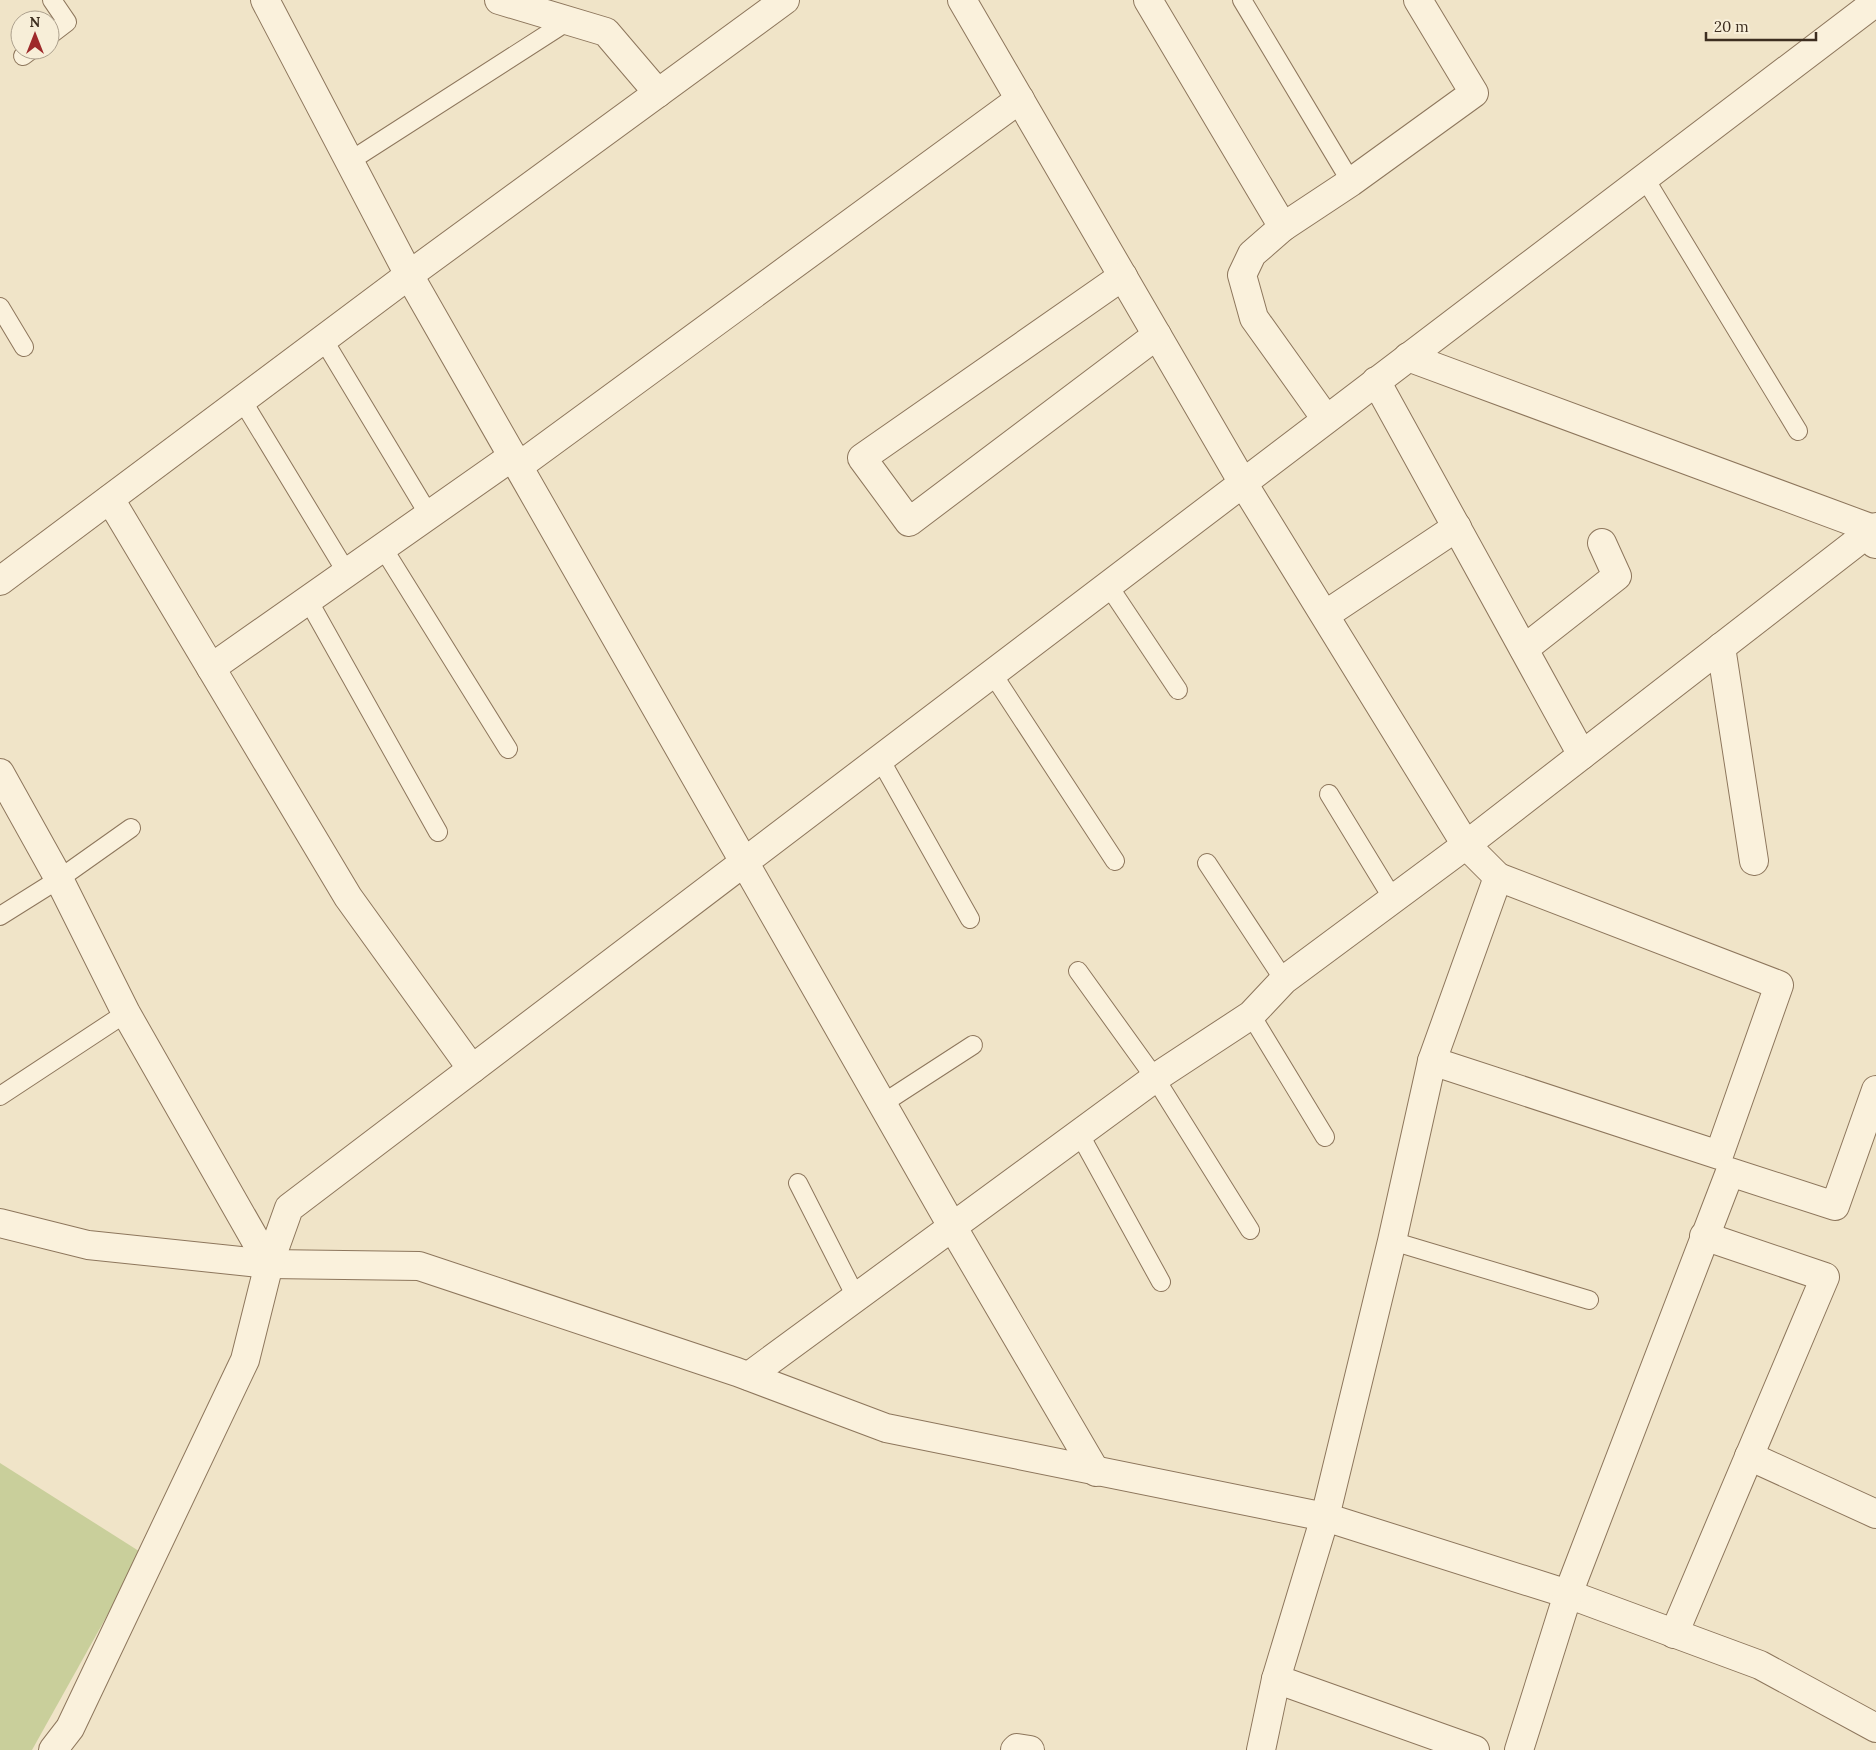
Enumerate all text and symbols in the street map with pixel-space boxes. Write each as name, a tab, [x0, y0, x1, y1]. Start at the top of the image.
north arrow	[10, 10, 60, 60]
scale bar	[1706, 10, 1816, 42]
text: N	[30, 13, 41, 31]
text: 20 m	[1714, 17, 1749, 36]

